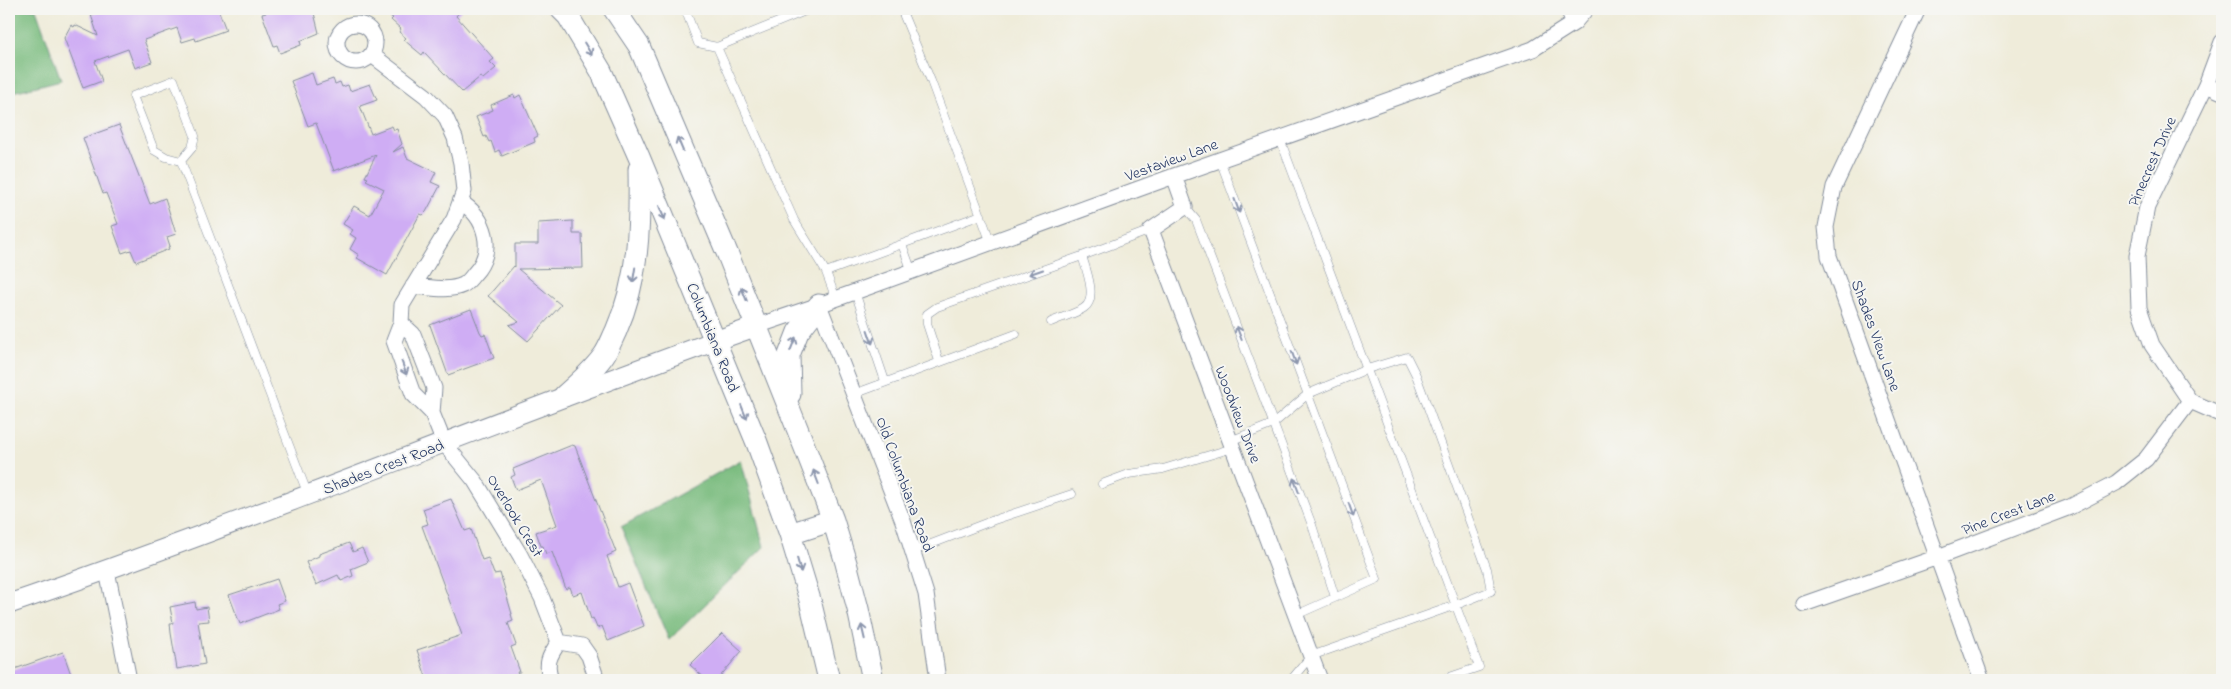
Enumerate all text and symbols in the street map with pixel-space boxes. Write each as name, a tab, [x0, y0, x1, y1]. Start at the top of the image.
one-way arrow	[583, 42, 593, 56]
street label: Pinecrest Drive	[2122, 112, 2184, 211]
street label: Vestaview Lane	[1121, 133, 1222, 189]
one-way arrow	[675, 137, 685, 152]
one-way arrow	[1234, 198, 1243, 213]
one-way arrow	[658, 205, 668, 220]
one-way arrow	[629, 267, 639, 283]
one-way arrow	[1029, 268, 1045, 277]
street label: Shades View Lane	[1844, 276, 1907, 396]
street label: Columbiana Road	[679, 279, 745, 396]
one-way arrow	[738, 286, 747, 301]
one-way arrow	[1234, 325, 1243, 341]
one-way arrow	[866, 328, 875, 344]
one-way arrow	[789, 337, 798, 352]
one-way arrow	[1290, 350, 1299, 365]
one-way arrow	[400, 360, 409, 376]
street label: Woodview Drive	[1208, 363, 1267, 467]
one-way arrow	[740, 404, 750, 419]
street label: Old Columbiana Road	[869, 414, 940, 556]
street label: Shades Crest Road	[320, 434, 448, 502]
street label: Overlook Crest	[480, 470, 549, 563]
one-way arrow	[811, 470, 821, 485]
one-way arrow	[1291, 477, 1300, 493]
street label: Pine Crest Lane	[1959, 485, 2060, 543]
one-way arrow	[1347, 502, 1356, 517]
one-way arrow	[795, 556, 805, 572]
one-way arrow	[858, 625, 868, 641]

